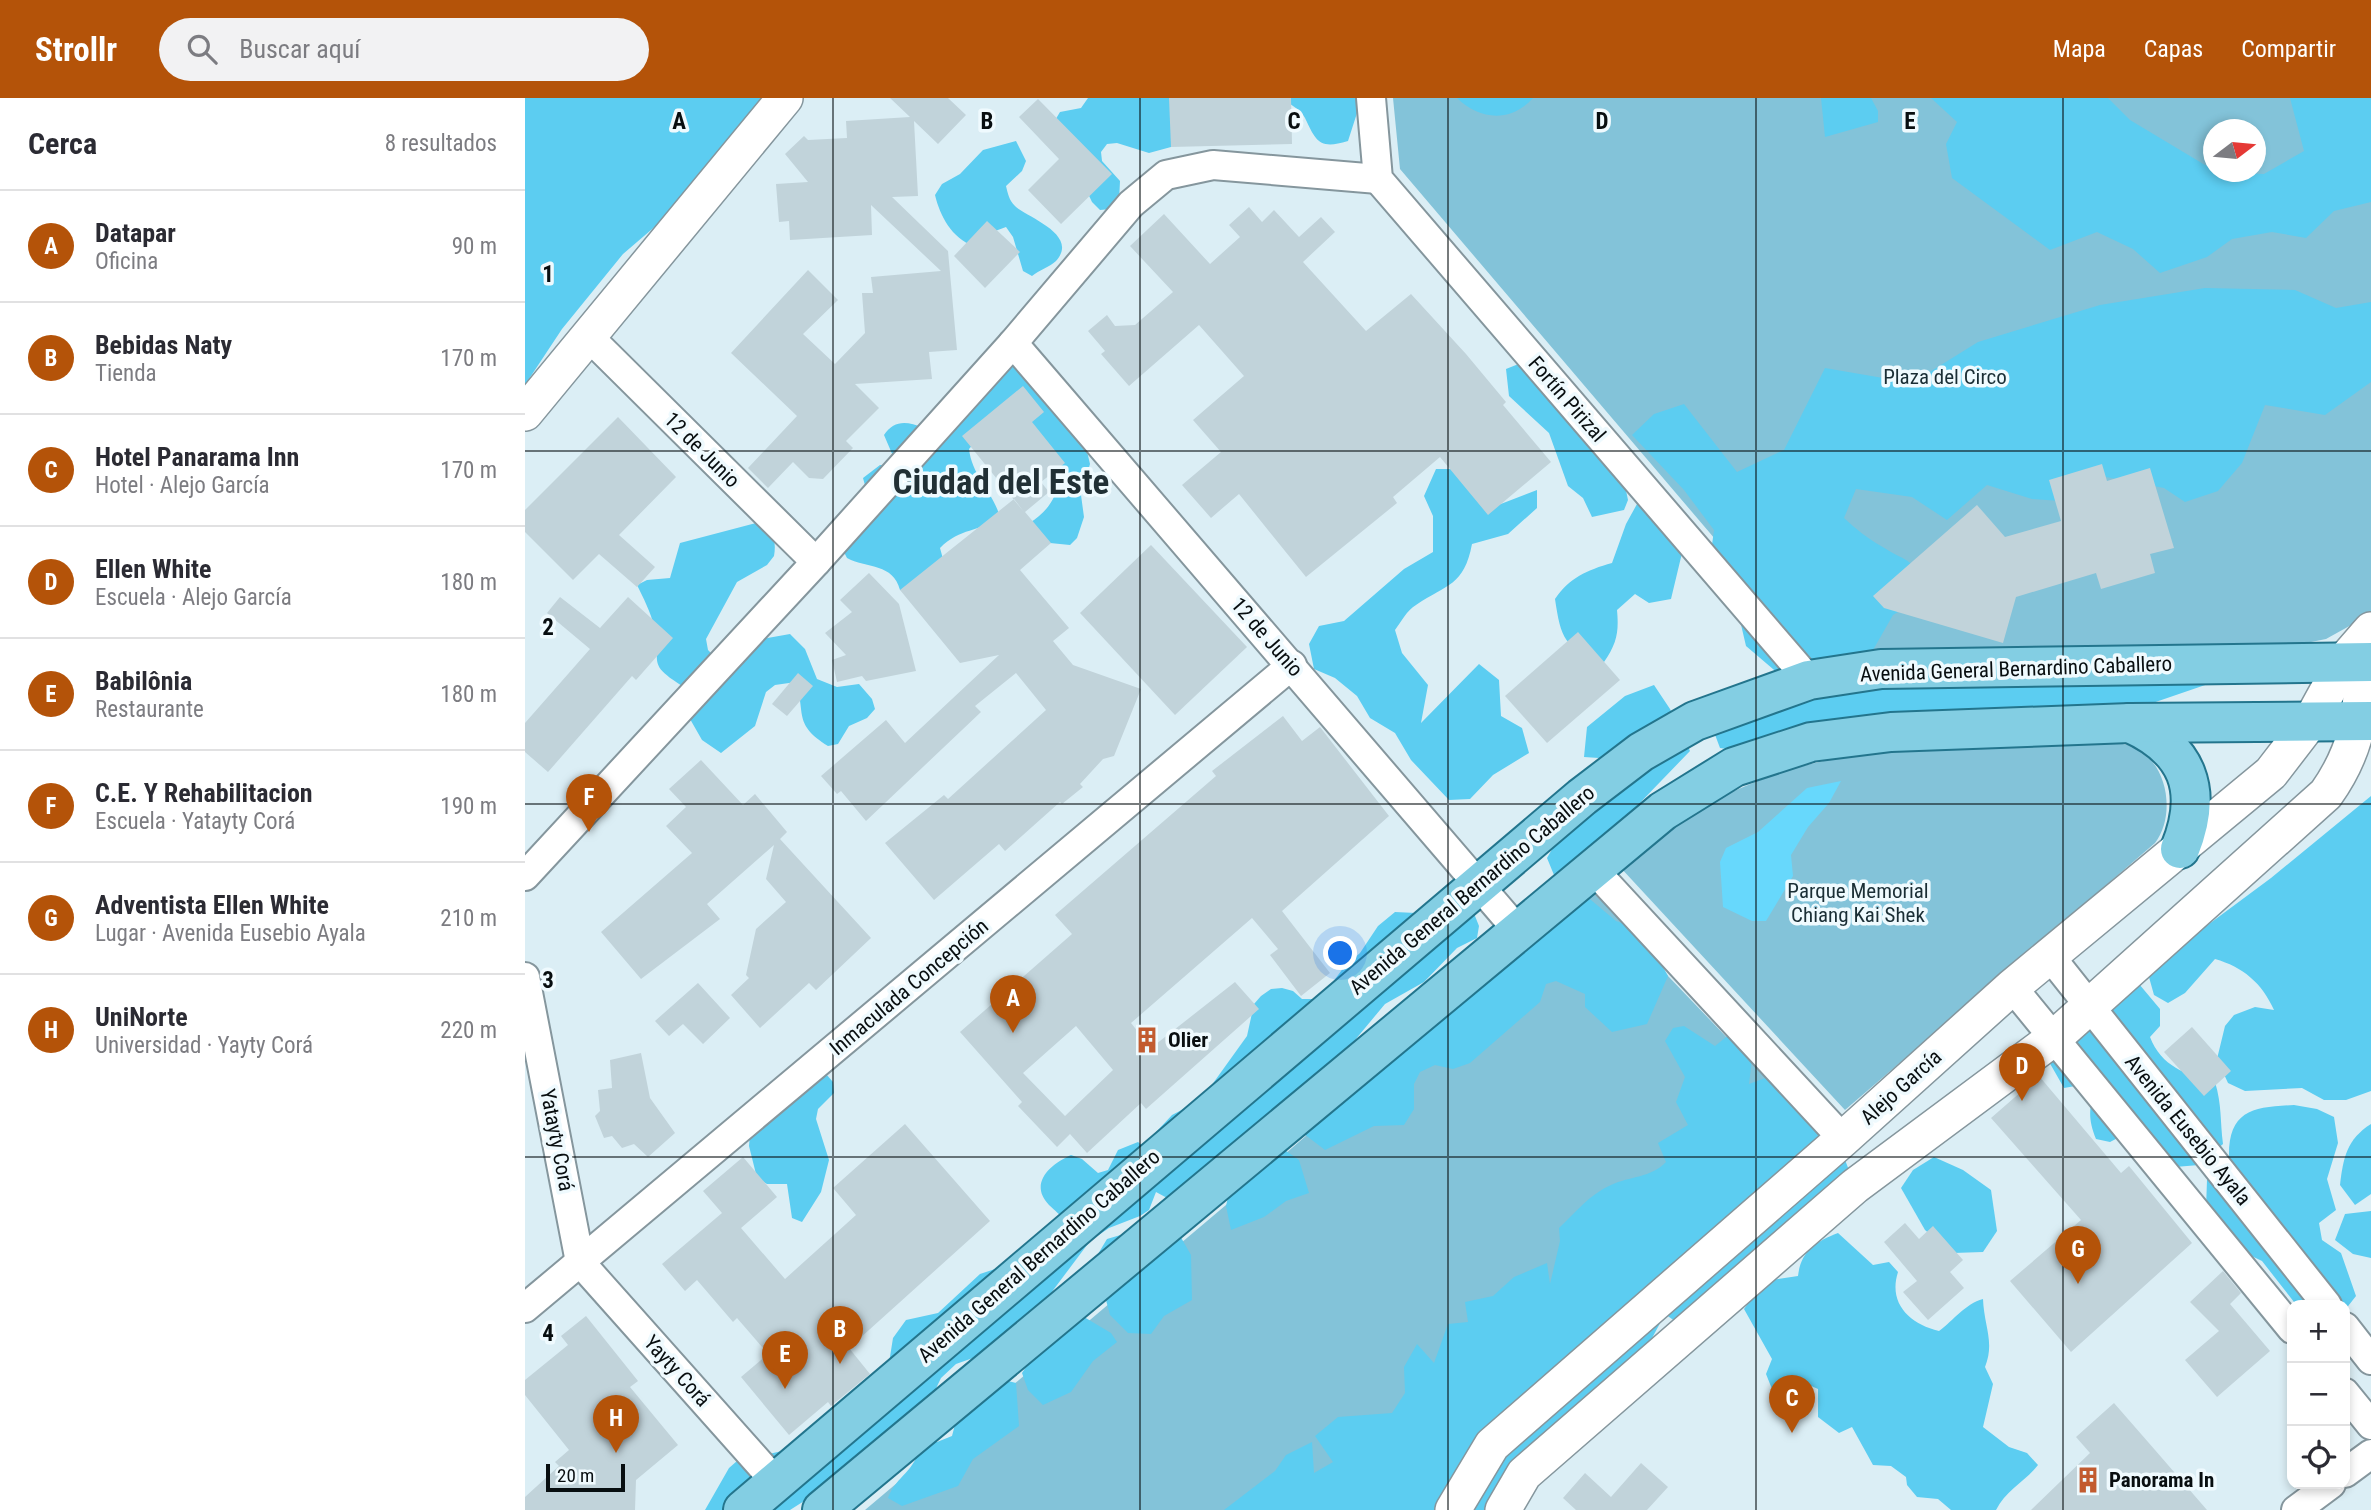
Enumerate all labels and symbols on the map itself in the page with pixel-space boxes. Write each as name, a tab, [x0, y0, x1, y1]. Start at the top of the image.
text: A	[672, 108, 686, 135]
text: B	[981, 108, 993, 135]
text: C	[1287, 108, 1301, 135]
text: D	[1596, 108, 1609, 135]
text: E	[1904, 108, 1916, 135]
north arrow	[2203, 119, 2266, 182]
text: 1	[542, 261, 554, 288]
street label: Fortín Pirizal	[1523, 351, 1611, 447]
park label: Plaza del Circo	[1883, 365, 2007, 389]
street label: 12 de Junio	[659, 407, 745, 493]
district label: Ciudad del Este	[893, 462, 1109, 503]
street label: 12 de Junio	[1226, 593, 1308, 681]
text: 2	[542, 614, 554, 641]
street label: Avenida General Bernardino Caballero	[1860, 652, 2172, 686]
pin: F	[566, 774, 612, 832]
street label: Avenida General Bernardino Caballero	[1345, 781, 1599, 999]
park label: Parque Memorial Chiang Kai Shek	[1787, 879, 1929, 927]
street label: Inmaculada Concepción	[825, 914, 993, 1060]
your location	[1323, 936, 1357, 970]
text: 3	[542, 967, 554, 994]
pin: A	[990, 975, 1036, 1033]
building icon: Olier	[1132, 1025, 1162, 1055]
place label: Olier	[1168, 1028, 1208, 1052]
pin: D	[1999, 1043, 2045, 1101]
street label: Alejo García	[1856, 1045, 1946, 1129]
street label: Avenida Eusebio Ayala	[2120, 1050, 2256, 1210]
street label: Yatayty Corá	[535, 1087, 579, 1193]
street label: Avenida General Bernardino Caballero	[913, 1145, 1165, 1367]
pin: G	[2055, 1226, 2101, 1284]
pin: B	[817, 1306, 863, 1364]
text: 4	[542, 1320, 554, 1347]
street label: Yayty Corá	[639, 1331, 715, 1411]
pin: E	[762, 1331, 808, 1389]
pin: C	[1769, 1375, 1815, 1433]
pin: H	[593, 1395, 639, 1453]
scale bar	[546, 1461, 625, 1493]
building icon: Panorama In	[2073, 1465, 2103, 1495]
place label: Panorama In	[2109, 1468, 2214, 1492]

